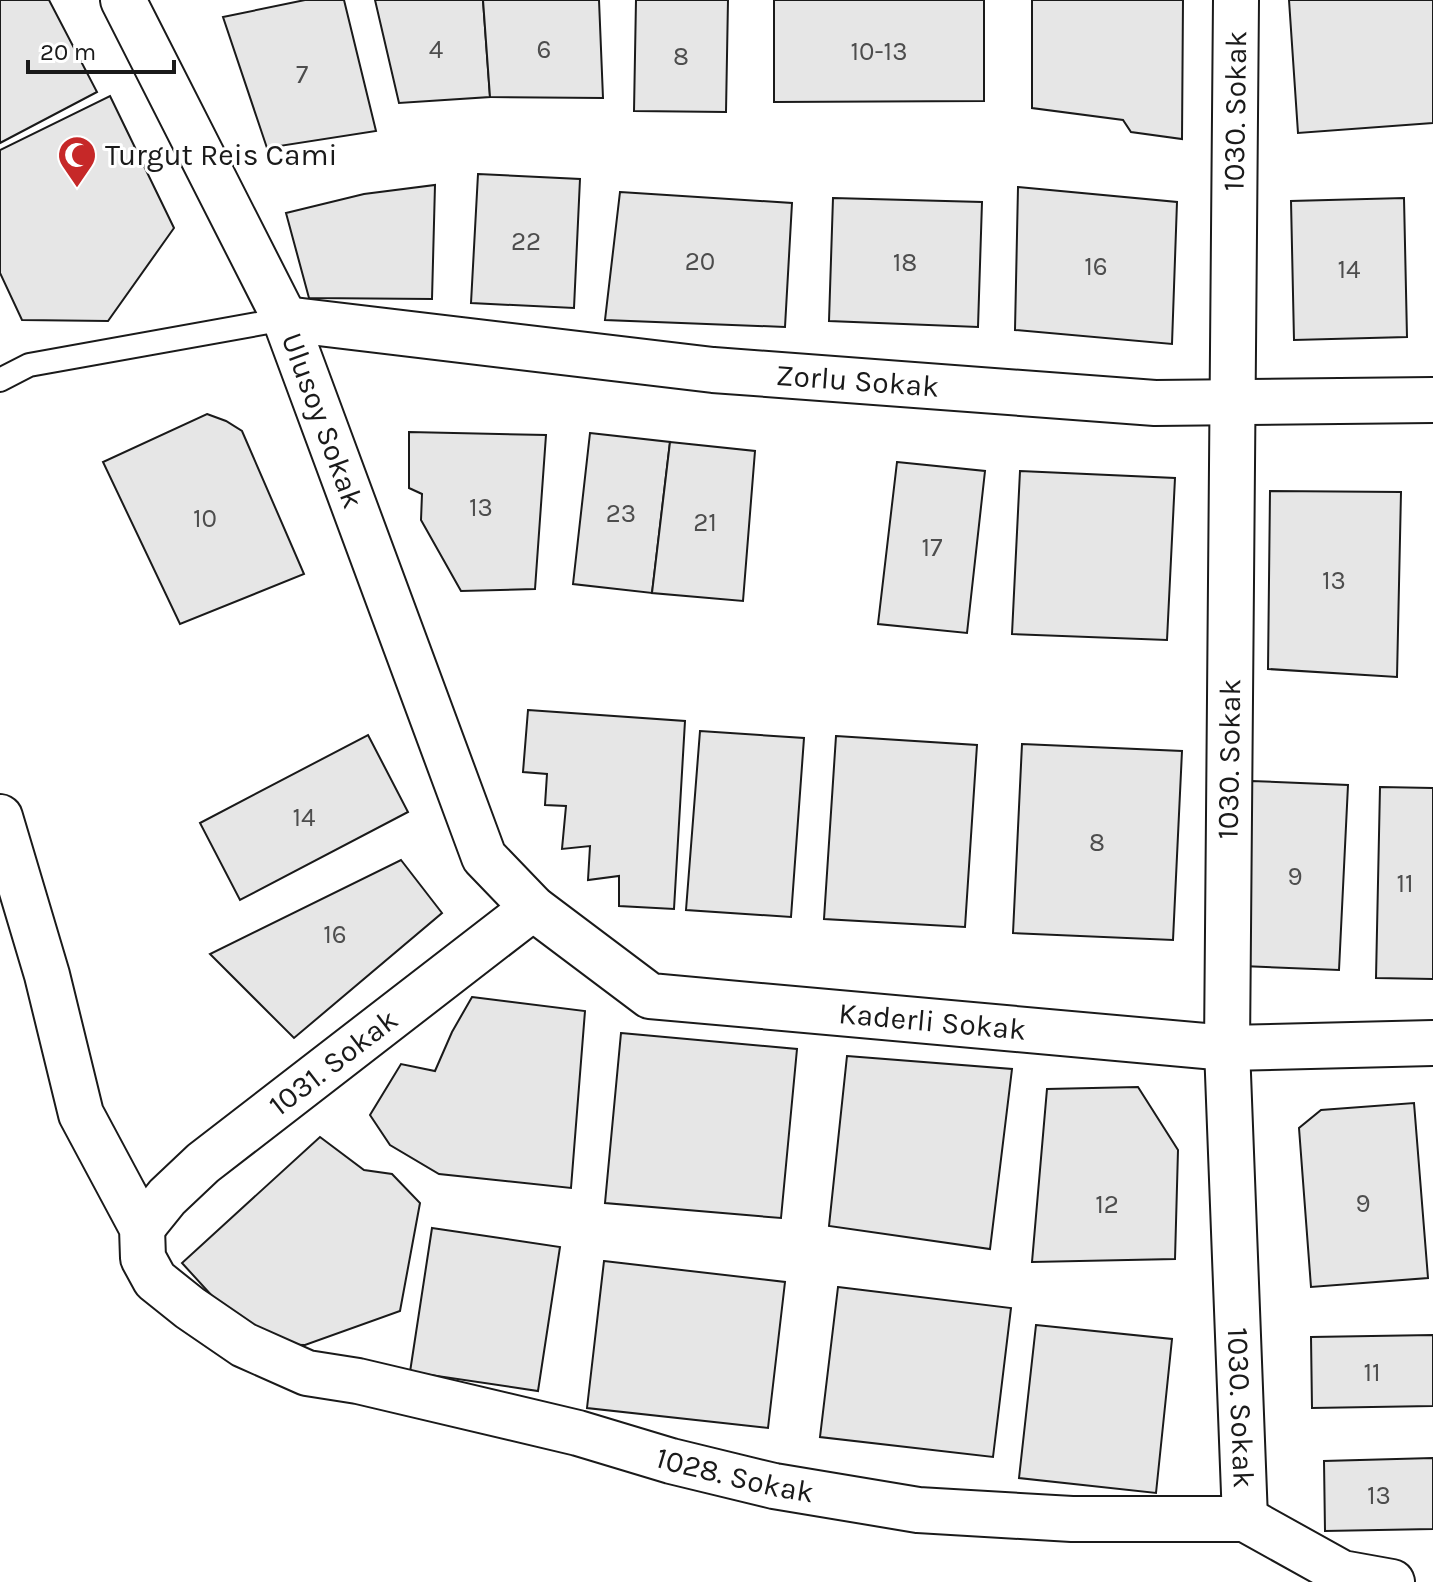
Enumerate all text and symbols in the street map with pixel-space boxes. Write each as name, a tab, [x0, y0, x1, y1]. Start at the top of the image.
scale bar	[28, 24, 174, 74]
street label: 1030. Sokak	[1216, 30, 1254, 192]
house number: 4	[429, 34, 443, 65]
house number: 6	[537, 34, 551, 65]
house number: 10-13	[850, 36, 908, 67]
text: 20 m	[40, 38, 96, 66]
house number: 8	[673, 41, 689, 72]
house number: 7	[296, 59, 308, 90]
mosque icon: Turgut Reis Cami	[56, 134, 98, 189]
place label: Turgut Reis Cami	[105, 137, 338, 173]
house number: 22	[511, 226, 541, 257]
house number: 20	[685, 246, 715, 277]
house number: 18	[893, 247, 917, 278]
house number: 16	[1084, 251, 1108, 282]
house number: 14	[1337, 254, 1361, 285]
street label: Ulusoy Sokak	[274, 328, 371, 513]
street label: Zorlu Sokak	[775, 357, 940, 405]
house number: 13	[469, 492, 493, 523]
house number: 23	[606, 498, 636, 529]
house number: 10	[193, 503, 217, 534]
house number: 21	[693, 507, 717, 538]
house number: 17	[922, 532, 942, 563]
house number: 13	[1322, 565, 1346, 596]
street label: 1030. Sokak	[1210, 678, 1248, 840]
house number: 14	[292, 802, 316, 833]
house number: 8	[1089, 827, 1105, 858]
house number: 9	[1287, 861, 1303, 892]
house number: 11	[1396, 868, 1414, 899]
house number: 16	[323, 919, 347, 950]
street label: Kaderli Sokak	[837, 995, 1028, 1048]
street label: 1031. Sokak	[262, 1001, 405, 1123]
house number: 9	[1355, 1188, 1371, 1219]
house number: 12	[1095, 1189, 1119, 1220]
street label: 1030. Sokak	[1220, 1327, 1262, 1489]
house number: 11	[1363, 1357, 1381, 1388]
street label: 1028. Sokak	[652, 1439, 817, 1510]
house number: 13	[1367, 1480, 1391, 1511]

